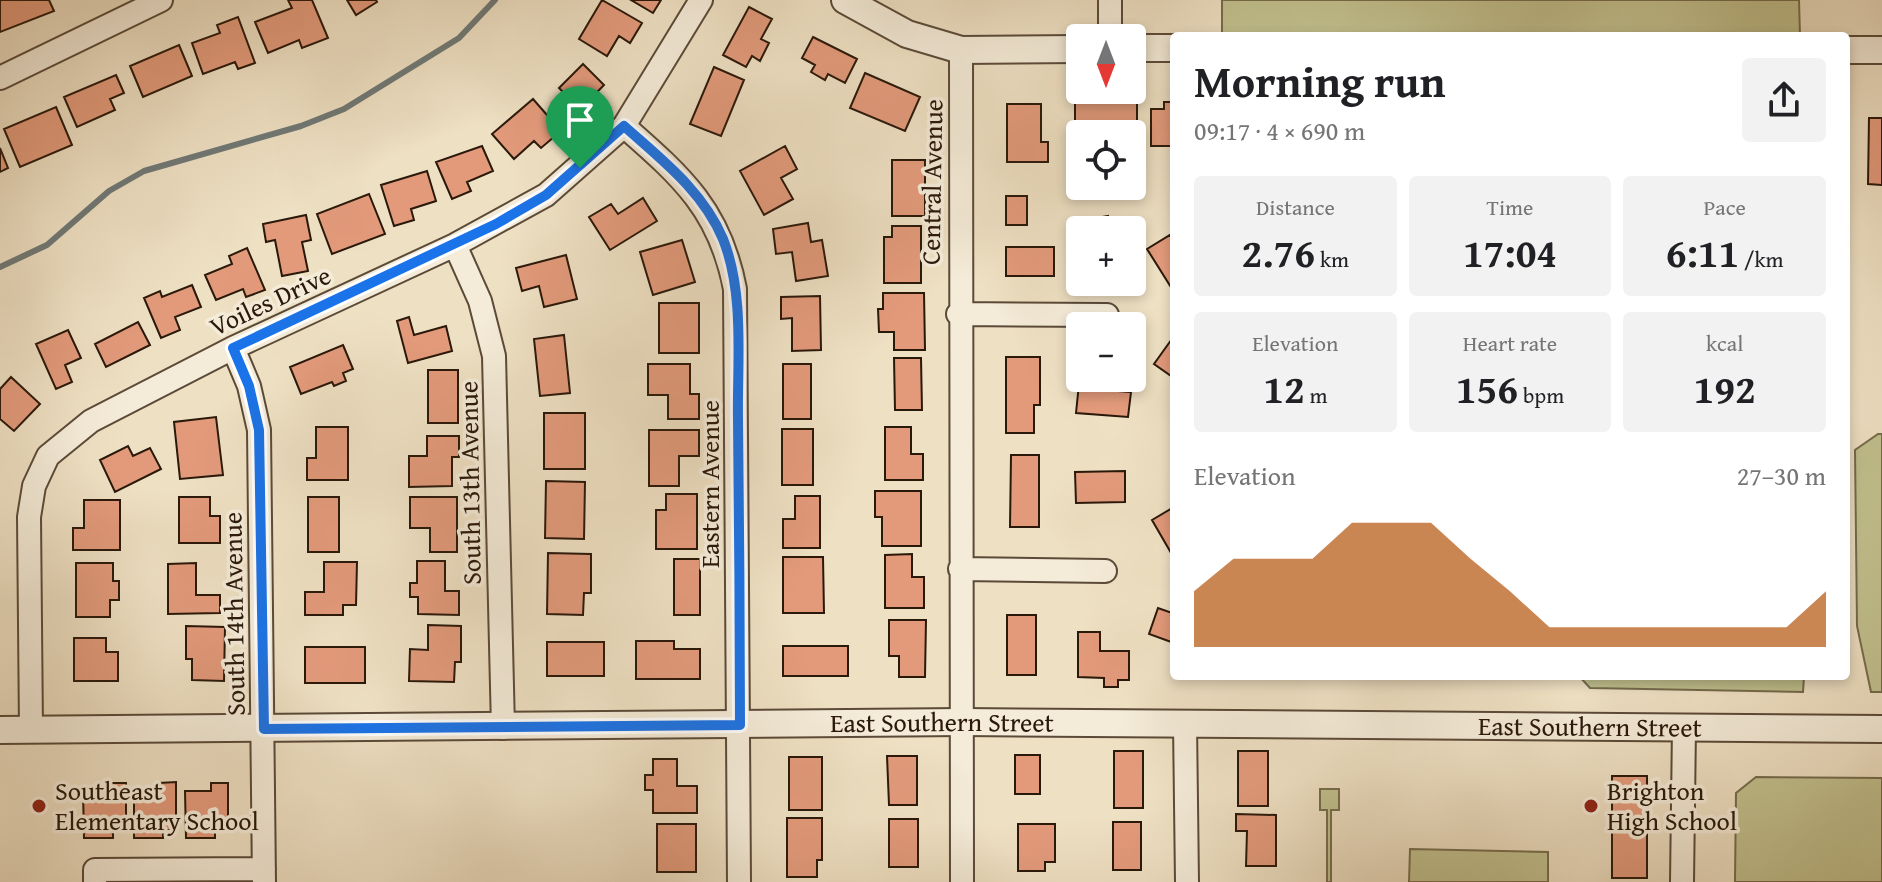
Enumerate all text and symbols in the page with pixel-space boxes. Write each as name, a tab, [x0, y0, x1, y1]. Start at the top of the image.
north arrow	[1066, 24, 1146, 104]
map controls	[1066, 24, 1146, 392]
text: Morning run	[1194, 49, 1445, 113]
button: share	[1742, 58, 1826, 142]
pin	[546, 86, 614, 168]
icon: arrive	[558, 98, 602, 142]
street label: Central Avenue	[911, 99, 952, 265]
text: 09:17 · 4 × 690 m	[1194, 111, 1365, 150]
button: locate	[1066, 120, 1146, 200]
text: Distance	[1256, 191, 1335, 223]
text: Time	[1487, 191, 1533, 223]
text: Pace	[1704, 191, 1746, 223]
button: +	[1066, 216, 1146, 296]
text: 2.76	[1242, 223, 1315, 282]
text: 17:04	[1463, 223, 1557, 282]
text: 6:11	[1666, 223, 1739, 282]
text: km	[1315, 243, 1349, 275]
text: /km	[1739, 243, 1784, 275]
street label: Voiles Drive	[203, 255, 337, 346]
button: −	[1066, 312, 1146, 392]
text: Elevation	[1252, 327, 1338, 359]
text: Heart rate	[1463, 327, 1557, 359]
text: kcal	[1706, 327, 1743, 359]
text: 12	[1263, 359, 1305, 418]
text: 156	[1456, 359, 1518, 418]
text: 192	[1694, 359, 1756, 418]
text: m	[1305, 379, 1327, 411]
text: bpm	[1518, 379, 1564, 411]
street label: South 13th Avenue	[448, 381, 491, 585]
street label: Eastern Avenue	[690, 400, 729, 568]
text: Elevation	[1194, 456, 1296, 495]
text: 27–30 m	[1737, 456, 1826, 495]
street label: South 14th Avenue	[212, 512, 255, 716]
street label: East Southern Street	[830, 702, 1054, 742]
street label: East Southern Street	[1478, 706, 1702, 747]
place label: Southeast Elementary School	[55, 771, 259, 840]
place label: Brighton High School	[1607, 771, 1737, 840]
marker: Southeast Elementary School	[30, 797, 48, 815]
marker: Brighton High School	[1582, 797, 1600, 815]

